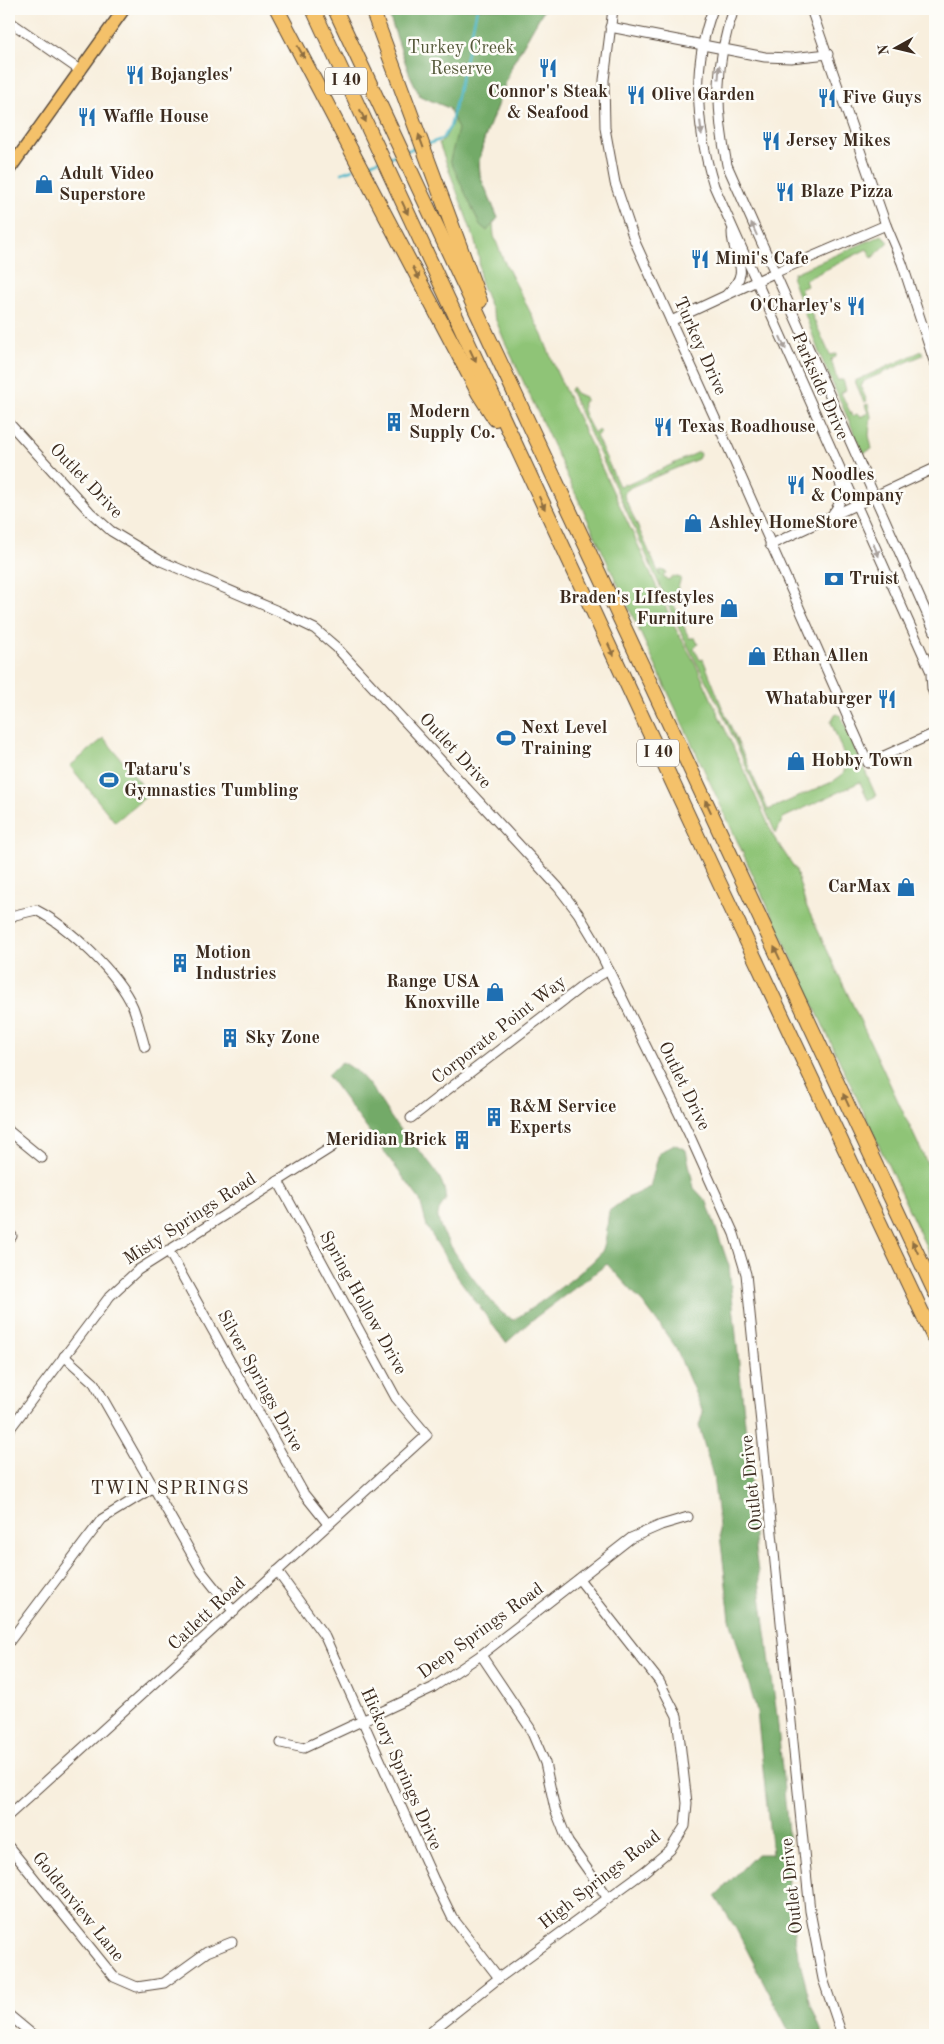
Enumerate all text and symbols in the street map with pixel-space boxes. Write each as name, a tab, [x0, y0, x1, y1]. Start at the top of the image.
north arrow	[872, 22, 922, 72]
park label: Turkey Creek Reserve	[407, 39, 515, 78]
text: N	[876, 43, 892, 56]
one-way arrow	[297, 44, 305, 59]
restaurant icon: Connor's Steak & Seafood	[537, 57, 559, 79]
restaurant icon: Bojangles'	[124, 64, 146, 86]
one-way arrow	[715, 64, 723, 80]
place label: Bojangles'	[150, 66, 233, 84]
road number: I 40	[325, 68, 367, 94]
place label: Connor's Steak & Seafood	[488, 83, 608, 122]
restaurant icon: Olive Garden	[625, 84, 647, 106]
place label: Olive Garden	[651, 86, 755, 104]
restaurant icon: Five Guys	[816, 87, 838, 109]
place label: Five Guys	[842, 89, 922, 107]
restaurant icon: Waffle House	[76, 106, 98, 128]
place label: Waffle House	[102, 108, 209, 126]
one-way arrow	[359, 109, 367, 123]
one-way arrow	[697, 120, 705, 136]
restaurant icon: Jersey Mikes	[760, 130, 782, 152]
place label: Jersey Mikes	[786, 132, 891, 150]
one-way arrow	[417, 133, 425, 148]
place label: Adult Video Superstore	[59, 165, 154, 204]
shop icon: Adult Video Superstore	[33, 173, 55, 195]
restaurant icon: Blaze Pizza	[774, 181, 796, 203]
place label: Blaze Pizza	[800, 183, 893, 201]
one-way arrow	[402, 201, 410, 215]
one-way arrow	[750, 222, 758, 236]
restaurant icon: Mimi's Cafe	[689, 248, 711, 270]
place label: Mimi's Cafe	[715, 250, 809, 268]
one-way arrow	[412, 266, 420, 280]
street label: Turkey Drive	[670, 294, 730, 398]
restaurant icon: O'Charley's	[845, 295, 867, 317]
place label: O'Charley's	[749, 297, 841, 315]
street label: Parkside Drive	[788, 329, 852, 443]
one-way arrow	[780, 336, 788, 350]
one-way arrow	[470, 349, 478, 363]
place label: Modern Supply Co.	[409, 403, 496, 442]
building icon: Modern Supply Co.	[383, 411, 405, 433]
restaurant icon: Texas Roadhouse	[652, 416, 674, 438]
place label: Texas Roadhouse	[678, 418, 816, 436]
street label: Outlet Drive	[46, 440, 126, 522]
place label: Noodles & Company	[811, 466, 904, 505]
restaurant icon: Noodles & Company	[785, 474, 807, 496]
one-way arrow	[539, 496, 547, 510]
shop icon: Ashley HomeStore	[682, 512, 704, 534]
place label: Ashley HomeStore	[708, 514, 858, 532]
one-way arrow	[872, 543, 880, 557]
bank icon: Truist	[823, 568, 845, 590]
place label: Truist	[849, 570, 900, 588]
place label: Braden's LIfestyles Furniture	[559, 589, 714, 628]
shop icon: Braden's LIfestyles Furniture	[718, 597, 740, 619]
one-way arrow	[607, 643, 615, 657]
shop icon: Ethan Allen	[746, 645, 768, 667]
place label: Ethan Allen	[772, 647, 868, 665]
restaurant icon: Whataburger	[876, 688, 898, 710]
place label: Whataburger	[764, 690, 872, 708]
street label: Outlet Drive	[416, 710, 494, 792]
place label: Next Level Training	[521, 719, 608, 758]
sports icon: Next Level Training	[495, 727, 517, 749]
road number: I 40	[637, 740, 679, 766]
shop icon: Hobby Town	[785, 750, 807, 772]
place label: Hobby Town	[811, 752, 913, 770]
place label: Tataru's Gymnastics Tumbling	[124, 761, 298, 800]
sports icon: Tataru's Gymnastics Tumbling	[98, 769, 120, 791]
one-way arrow	[704, 799, 712, 813]
shop icon: CarMax	[895, 876, 917, 898]
place label: CarMax	[828, 878, 891, 896]
place label: Motion Industries	[195, 944, 276, 983]
one-way arrow	[773, 946, 781, 960]
building icon: Motion Industries	[169, 952, 191, 974]
street label: Corporate Point Way	[429, 972, 570, 1088]
place label: Range USA Knoxville	[386, 973, 480, 1012]
shop icon: Range USA Knoxville	[484, 981, 506, 1003]
building icon: Sky Zone	[219, 1027, 241, 1049]
place label: Sky Zone	[245, 1029, 320, 1047]
street label: Outlet Drive	[655, 1039, 713, 1133]
one-way arrow	[842, 1093, 850, 1107]
place label: R&M Service Experts	[509, 1098, 617, 1137]
building icon: R&M Service Experts	[483, 1106, 505, 1128]
building icon: Meridian Brick	[451, 1129, 473, 1151]
place label: Meridian Brick	[326, 1131, 447, 1149]
street label: Misty Springs Road	[121, 1170, 259, 1268]
street label: Spring Hollow Drive	[316, 1228, 410, 1378]
one-way arrow	[910, 1240, 919, 1255]
street label: Silver Springs Drive	[214, 1307, 306, 1455]
street label: Outlet Drive	[738, 1434, 766, 1532]
district label: TWIN SPRINGS	[90, 1480, 250, 1499]
street label: Catlett Road	[165, 1574, 249, 1654]
street label: Deep Springs Road	[415, 1580, 547, 1682]
street label: Hickory Springs Drive	[357, 1685, 445, 1853]
street label: High Springs Road	[536, 1827, 664, 1933]
street label: Outlet Drive	[778, 1837, 806, 1935]
street label: Goldenview Lane	[29, 1849, 127, 1965]

